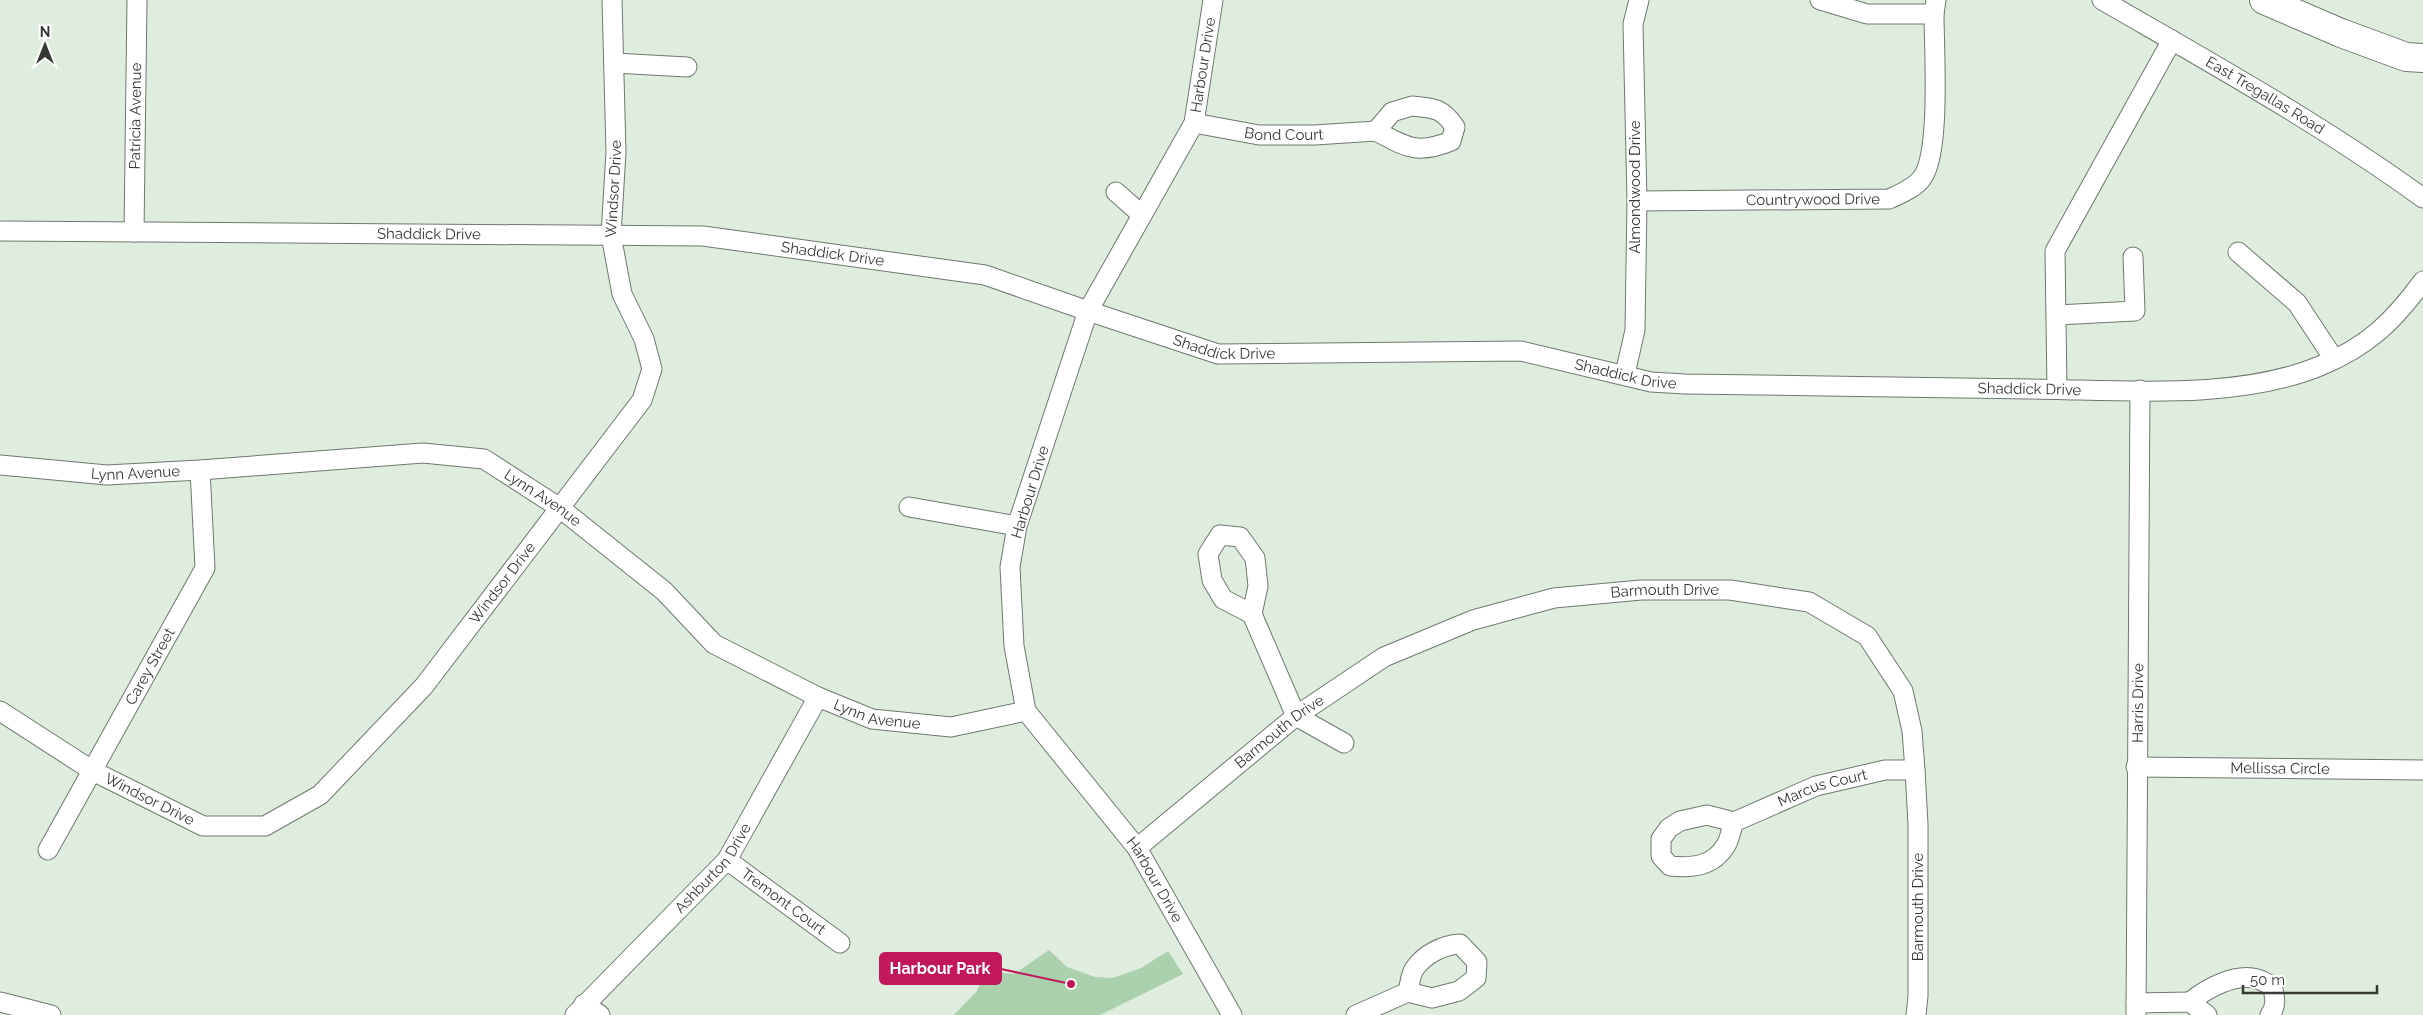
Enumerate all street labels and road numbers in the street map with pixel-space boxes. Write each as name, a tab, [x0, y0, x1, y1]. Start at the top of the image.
street label: Harbour Drive	[1187, 16, 1219, 114]
street label: East Tregallas Road	[2202, 53, 2328, 138]
street label: Patricia Avenue	[126, 62, 145, 169]
street label: Almondwood Drive	[1626, 120, 1644, 254]
street label: Bond Court	[1243, 123, 1324, 145]
street label: Windsor Drive	[602, 140, 625, 238]
street label: Countrywood Drive	[1746, 190, 1880, 209]
street label: Shaddick Drive	[377, 225, 481, 243]
street label: Shaddick Drive	[780, 238, 886, 270]
street label: Shaddick Drive	[1171, 331, 1275, 363]
street label: Shaddick Drive	[1573, 355, 1677, 392]
street label: Shaddick Drive	[1978, 379, 2082, 399]
street label: Harbour Drive	[1007, 443, 1053, 541]
street label: Lynn Avenue	[90, 462, 181, 484]
street label: Lynn Avenue	[501, 465, 585, 531]
street label: Windsor Drive	[466, 538, 539, 627]
street label: Barmouth Drive	[1610, 580, 1719, 602]
street label: Carey Street	[122, 625, 179, 708]
street label: Harris Drive	[2129, 663, 2147, 743]
street label: Barmouth Drive	[1231, 691, 1327, 772]
street label: Lynn Avenue	[831, 695, 922, 733]
street label: Mellissa Circle	[2230, 759, 2330, 778]
street label: Marcus Court	[1775, 765, 1869, 811]
street label: Windsor Drive	[102, 769, 198, 829]
street label: Ashburton Drive	[671, 820, 755, 917]
street label: Harbour Drive	[1123, 833, 1187, 926]
street label: Barmouth Drive	[1909, 853, 1927, 961]
street label: Tremont Court	[738, 864, 829, 938]

